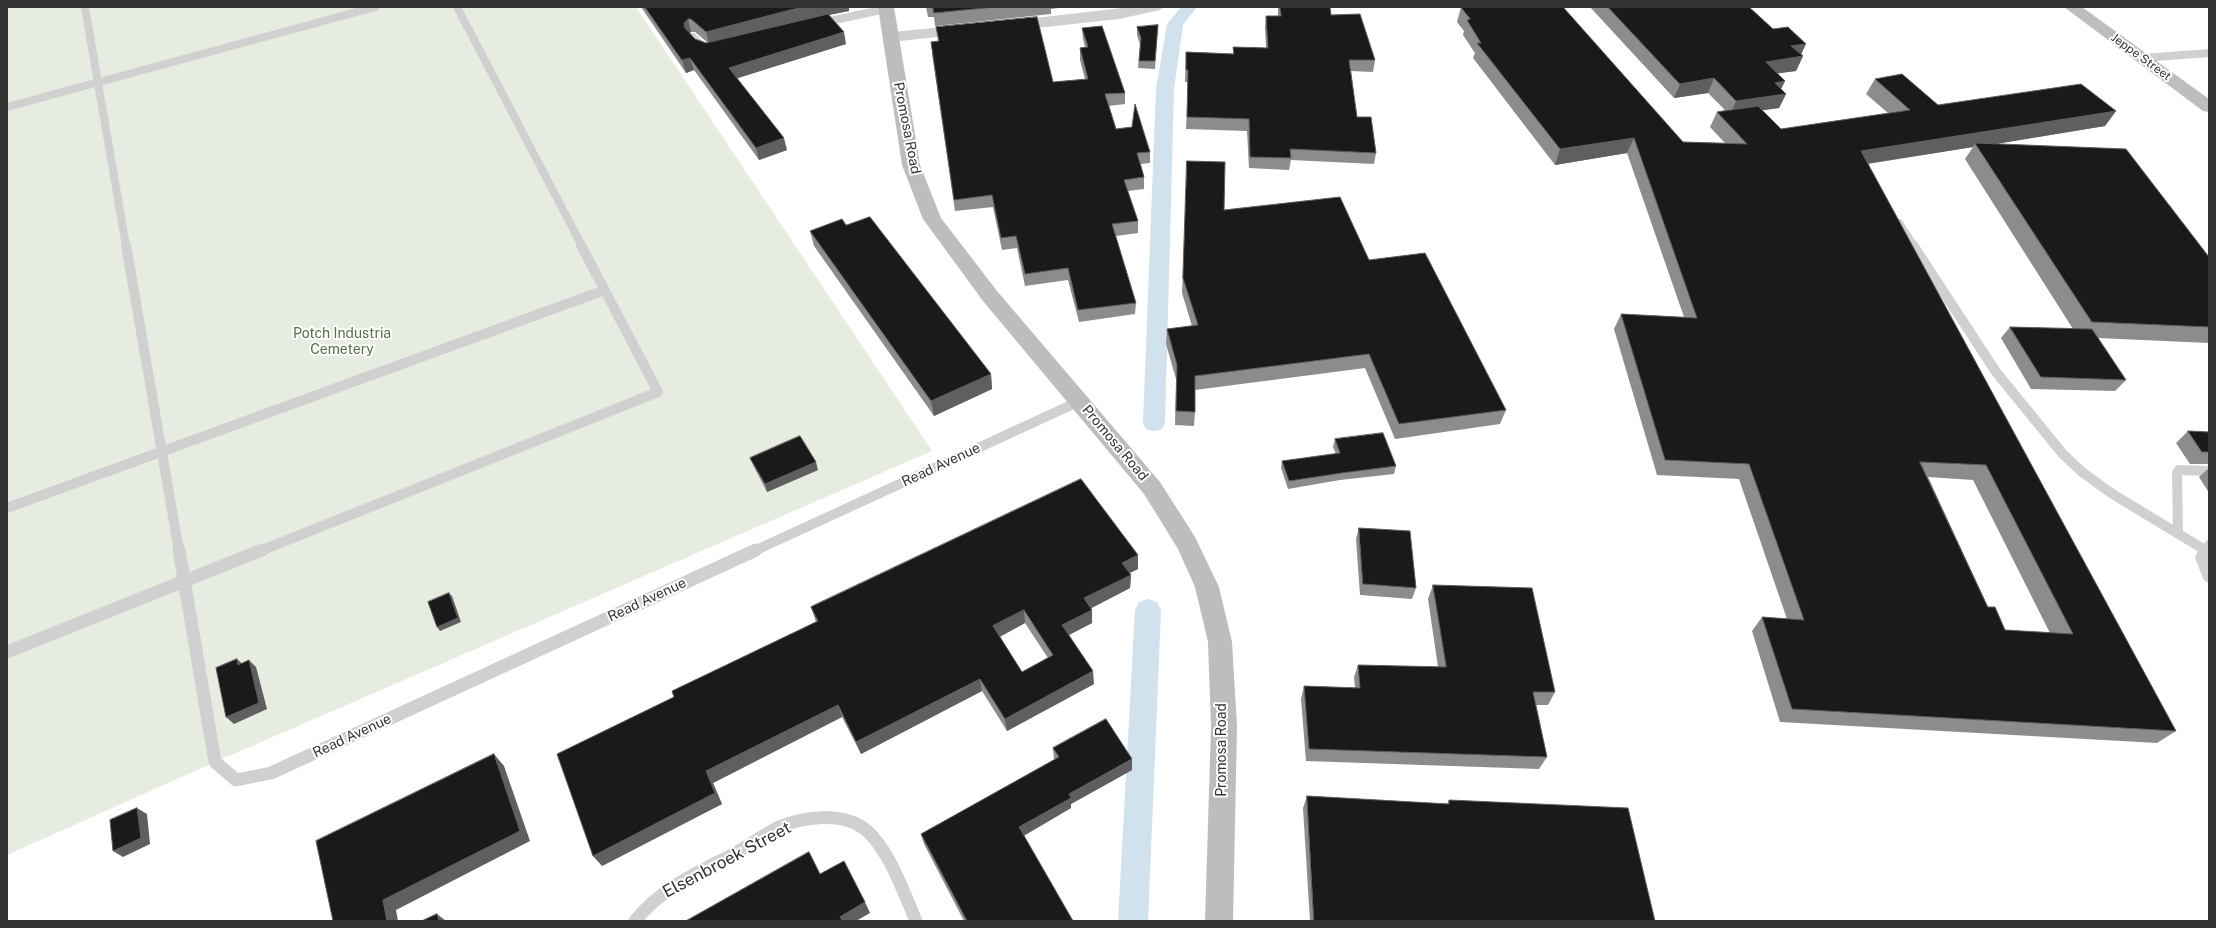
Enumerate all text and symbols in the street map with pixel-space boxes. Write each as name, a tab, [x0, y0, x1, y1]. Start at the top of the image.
street label: Jeppe Street	[2108, 30, 2174, 84]
street label: Promosa Road	[890, 80, 924, 176]
park label: Potch Industria Cemetery	[293, 326, 391, 358]
street label: Promosa Road	[1078, 402, 1152, 484]
street label: Read Avenue	[899, 439, 983, 491]
street label: Read Avenue	[605, 574, 689, 626]
street label: Promosa Road	[1214, 703, 1230, 797]
street label: Read Avenue	[310, 710, 394, 762]
street label: Elsenbroek Street	[659, 818, 795, 902]

